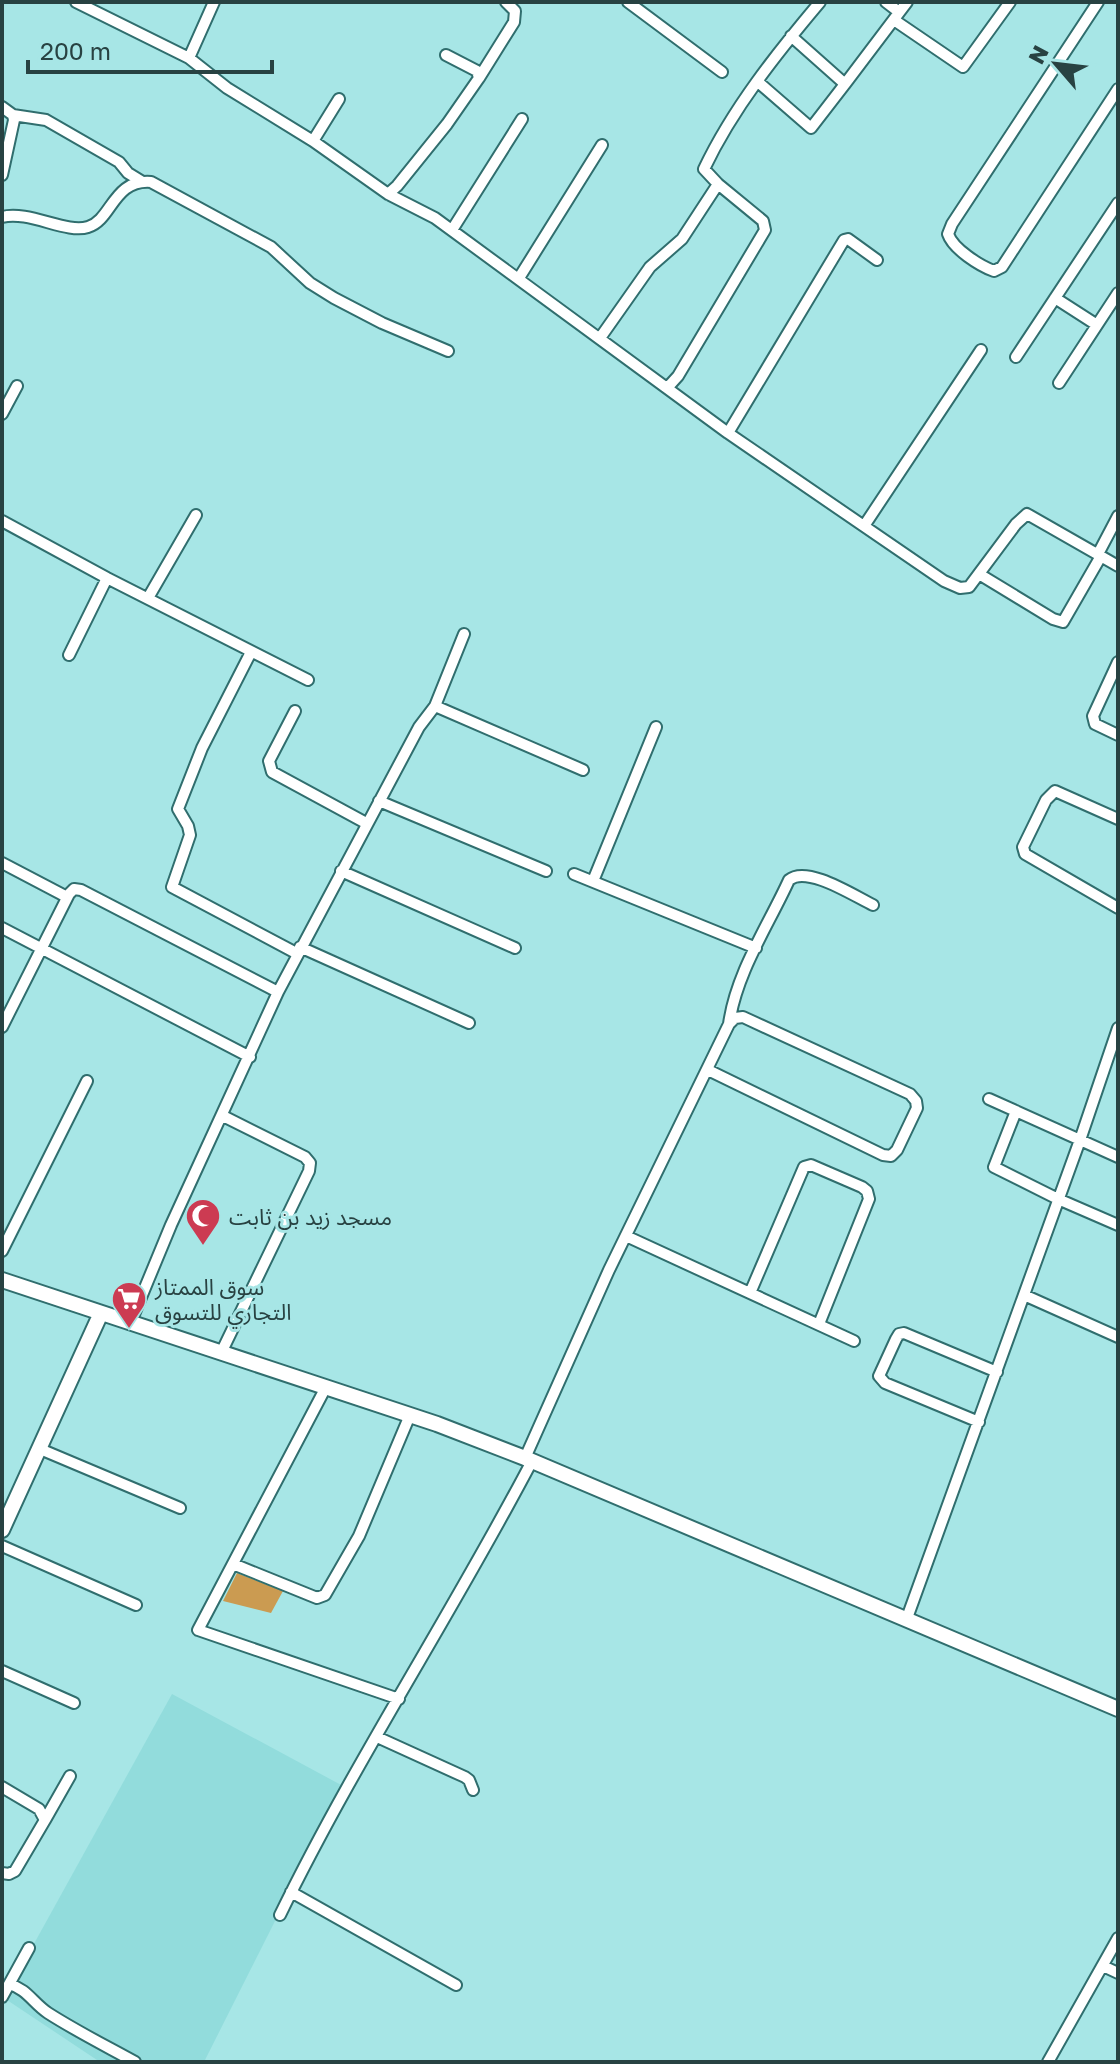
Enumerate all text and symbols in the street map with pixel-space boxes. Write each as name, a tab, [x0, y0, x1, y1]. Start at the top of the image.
scale bar	[28, 24, 272, 74]
north arrow	[1016, 24, 1096, 104]
text: 200 m	[40, 36, 111, 65]
text: N	[1022, 41, 1054, 68]
mosque icon: مسجد زيد بن ثابت	[184, 1197, 222, 1247]
place label: مسجد زيد بن ثابت	[229, 1203, 392, 1231]
place label: سوق الممتاز التجاري للتسوق	[154, 1273, 292, 1329]
supermarket icon: سوق الممتاز التجاري للتسوق	[110, 1280, 148, 1330]

